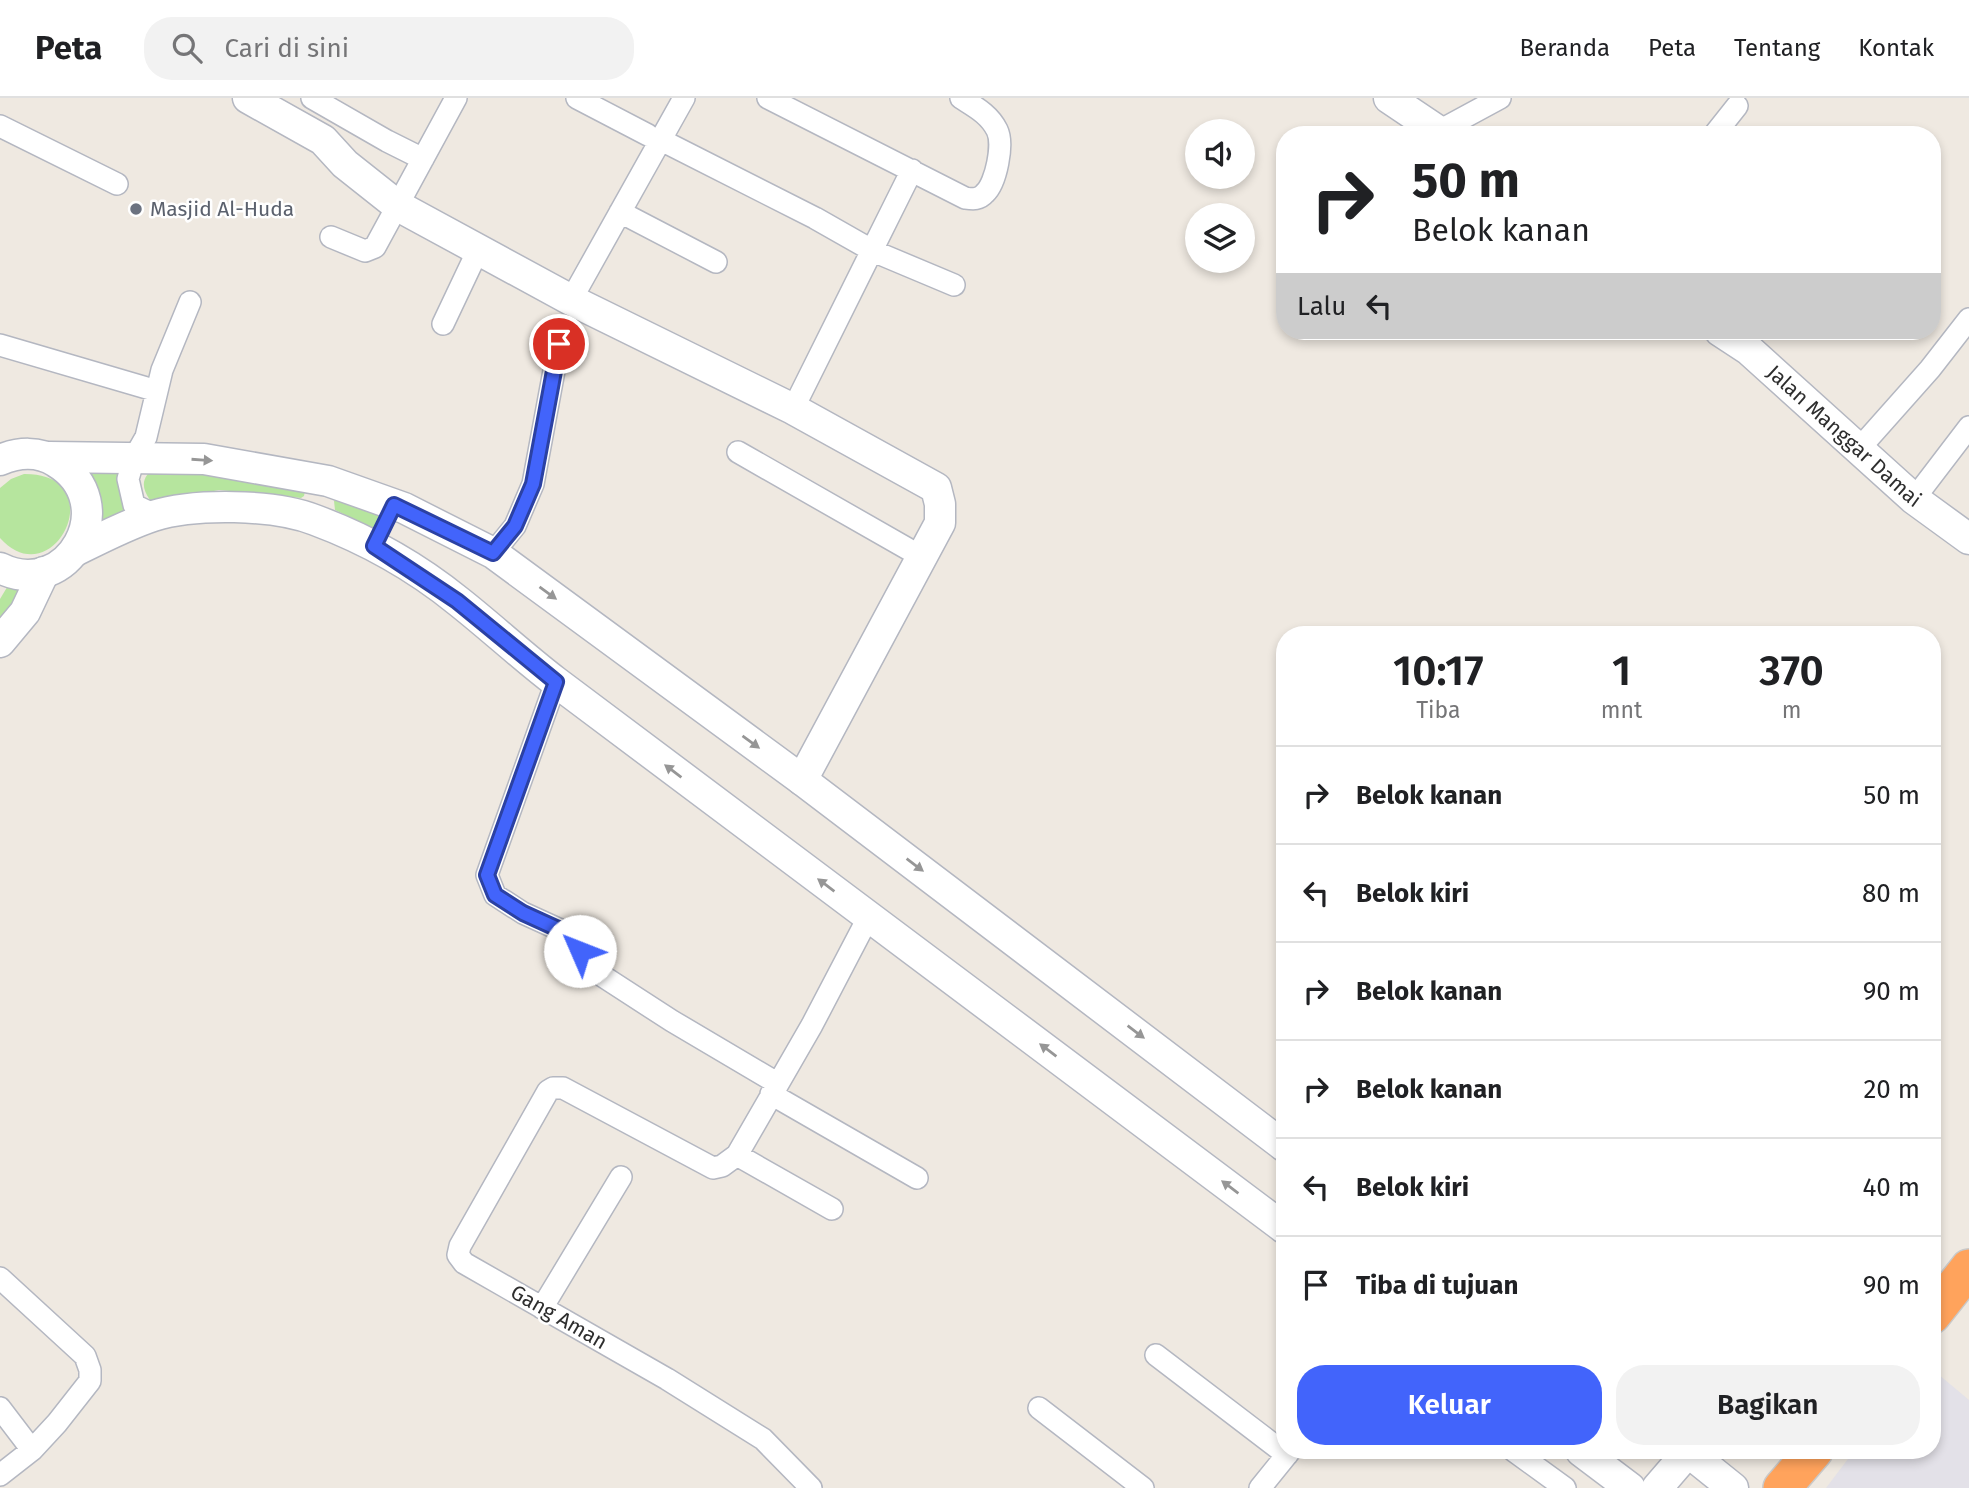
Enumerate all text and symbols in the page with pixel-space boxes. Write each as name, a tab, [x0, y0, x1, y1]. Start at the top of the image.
search box	[144, 17, 634, 80]
text: Peta	[35, 28, 102, 68]
icon: search	[168, 29, 206, 67]
text: Cari di sini	[224, 33, 349, 64]
text: Beranda	[1519, 34, 1610, 62]
text: Peta	[1648, 34, 1696, 62]
text: Tentang	[1734, 34, 1820, 62]
text: Kontak	[1858, 34, 1934, 62]
map controls	[1185, 119, 1255, 273]
button: sound	[1185, 119, 1255, 189]
text: 50 m	[1412, 151, 1520, 210]
icon: right	[1297, 154, 1388, 245]
place label: Masjid Al-Huda	[150, 196, 294, 222]
marker: Masjid Al-Huda	[128, 201, 144, 217]
button: layers	[1185, 203, 1255, 273]
text: Belok kanan	[1412, 211, 1590, 249]
icon: left	[1360, 287, 1398, 325]
text: Lalu	[1297, 291, 1346, 322]
pin	[529, 314, 589, 374]
icon: arrive	[540, 325, 578, 363]
street label: Jalan Manggar Damai	[1761, 359, 1926, 513]
one-way arrow	[191, 455, 213, 466]
one-way arrow	[539, 586, 557, 600]
text: 10:17	[1393, 646, 1484, 696]
text: 1	[1612, 646, 1631, 696]
text: 370	[1759, 646, 1824, 696]
text: Tiba	[1416, 696, 1461, 724]
text: mnt	[1601, 696, 1642, 724]
text: m	[1782, 696, 1801, 724]
one-way arrow	[742, 735, 760, 749]
one-way arrow	[664, 765, 682, 779]
icon: right	[1297, 776, 1335, 814]
text: Belok kanan	[1356, 780, 1502, 811]
text: 50 m	[1863, 780, 1920, 811]
one-way arrow	[906, 858, 924, 873]
icon: left	[1297, 874, 1335, 912]
one-way arrow	[818, 877, 836, 892]
text: Belok kiri	[1356, 878, 1469, 909]
text: 80 m	[1862, 878, 1920, 909]
position arrow	[543, 914, 617, 988]
icon: right	[1297, 972, 1335, 1010]
text: Belok kanan	[1356, 976, 1502, 1007]
text: 90 m	[1863, 976, 1920, 1007]
one-way arrow	[1126, 1025, 1144, 1040]
one-way arrow	[1039, 1043, 1057, 1058]
icon: right	[1297, 1070, 1335, 1108]
text: Belok kanan	[1356, 1074, 1502, 1105]
text: 20 m	[1863, 1074, 1920, 1105]
icon: left	[1297, 1168, 1335, 1206]
text: Belok kiri	[1356, 1172, 1469, 1203]
text: 40 m	[1862, 1172, 1920, 1203]
one-way arrow	[1221, 1180, 1239, 1195]
icon: arrive	[1297, 1266, 1335, 1304]
text: Tiba di tujuan	[1356, 1270, 1518, 1301]
text: 90 m	[1863, 1270, 1920, 1301]
street label: Gang Aman	[506, 1279, 612, 1355]
button: Keluar	[1297, 1365, 1602, 1445]
button: Bagikan	[1616, 1365, 1920, 1445]

